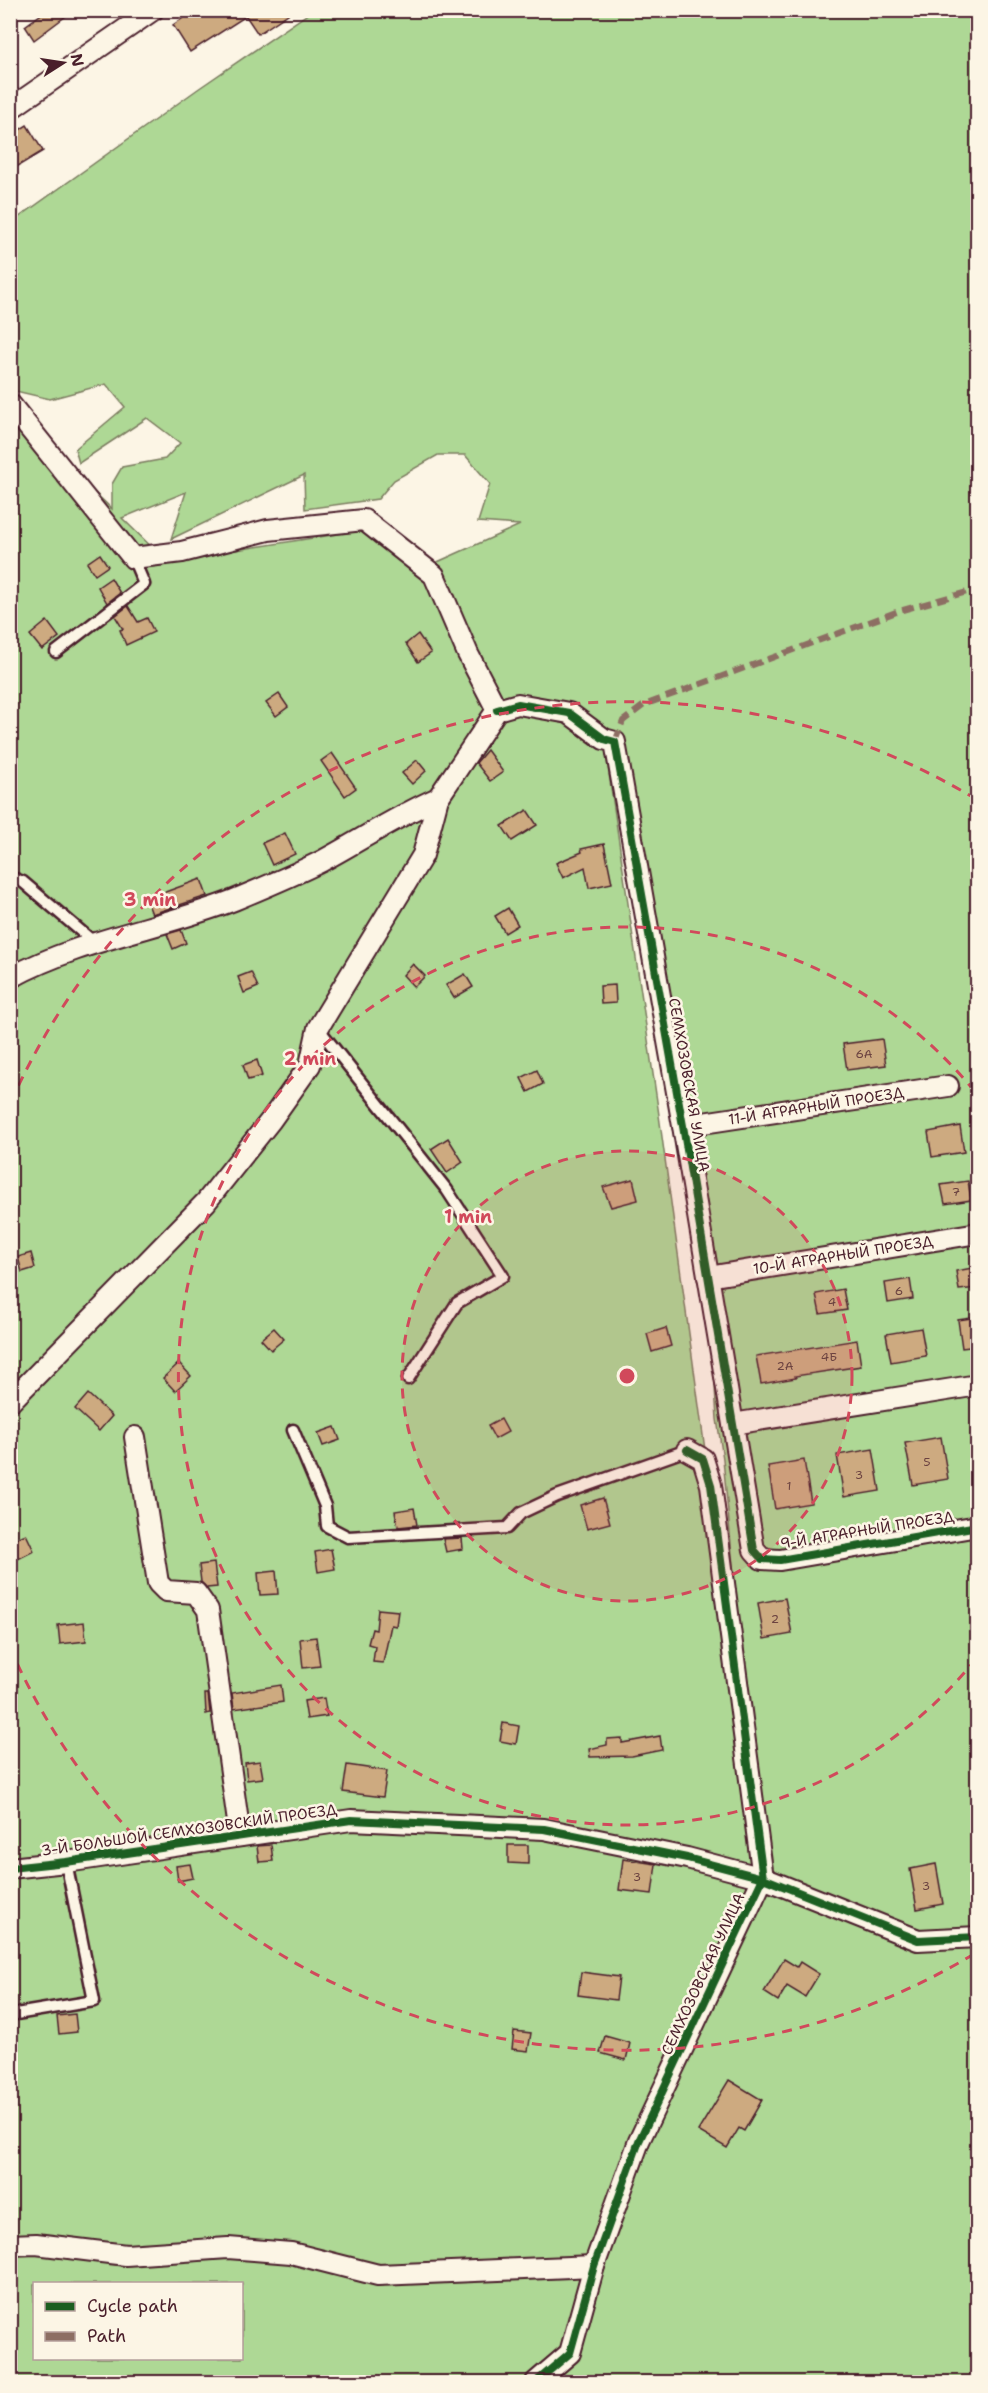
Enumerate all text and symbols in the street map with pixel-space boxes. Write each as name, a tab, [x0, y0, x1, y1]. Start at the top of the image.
north arrow	[33, 33, 93, 93]
text: N	[66, 52, 89, 68]
text: 3 min	[124, 888, 176, 912]
street label: СЕМХОЗОВСКАЯ УЛИЦА	[664, 996, 714, 1174]
house number: 6А	[855, 1046, 873, 1062]
text: 2 min	[284, 1047, 336, 1071]
street label: 11-Й АГРАРНЫЙ ПРОЕЗД	[727, 1081, 906, 1130]
house number: 7	[952, 1184, 960, 1200]
text: 1 min	[444, 1205, 492, 1229]
street label: 10-Й АГРАРНЫЙ ПРОЕЗД	[751, 1230, 935, 1279]
house number: 6	[895, 1283, 903, 1299]
house number: 4	[828, 1294, 836, 1310]
house number: 4Б	[821, 1349, 837, 1365]
house number: 2А	[776, 1358, 794, 1374]
centre of rings	[617, 1366, 637, 1386]
house number: 5	[923, 1454, 931, 1470]
house number: 3	[855, 1467, 863, 1483]
house number: 1	[786, 1478, 792, 1494]
street label: 9-Й АГРАРНЫЙ ПРОЕЗД	[778, 1505, 956, 1554]
house number: 2	[771, 1611, 779, 1627]
street label: 3-Й БОЛЬШОЙ СЕМХОЗОВСКИЙ ПРОЕЗД	[40, 1798, 339, 1861]
house number: 3	[633, 1869, 641, 1885]
house number: 3	[922, 1878, 930, 1894]
street label: СЕМХОЗОВСКАЯ УЛИЦА	[657, 1890, 749, 2058]
legend	[33, 2282, 243, 2360]
text: Cycle path	[87, 2294, 178, 2318]
text: Path	[87, 2324, 126, 2348]

